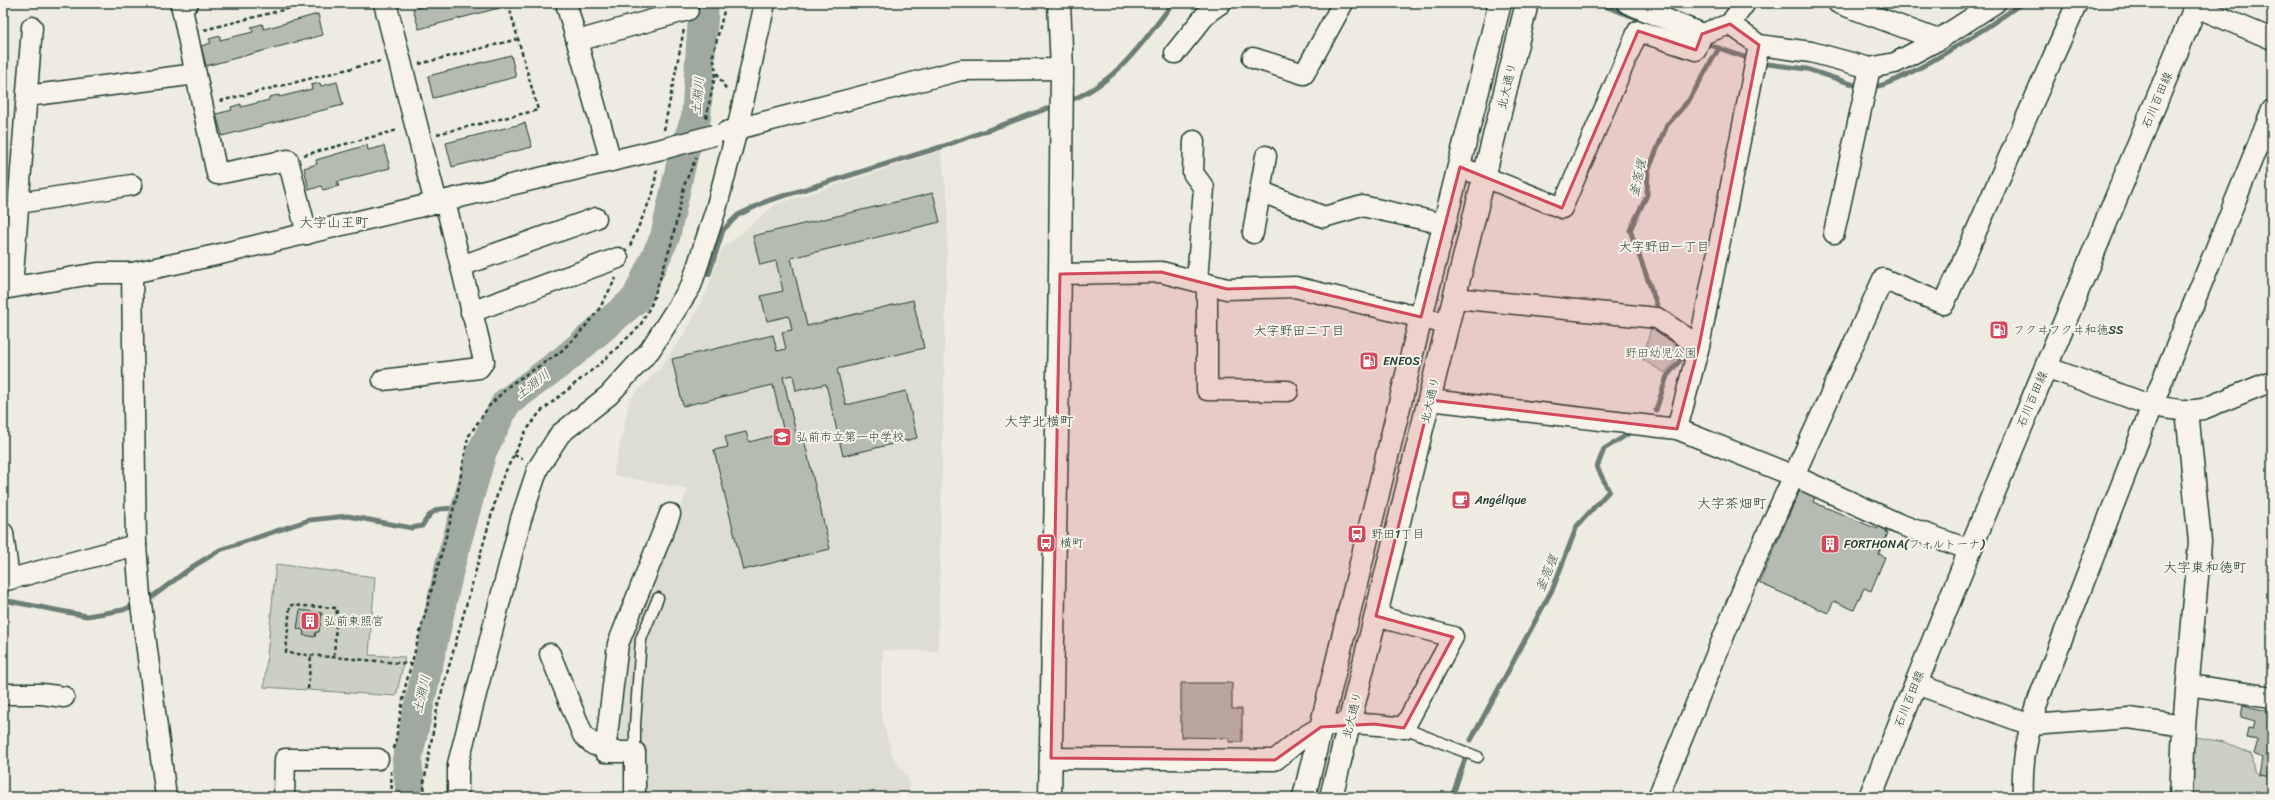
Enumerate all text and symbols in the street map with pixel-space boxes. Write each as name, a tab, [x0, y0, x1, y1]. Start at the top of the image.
street label: 北大通り	[1491, 60, 1523, 112]
street label: 石川百田線	[2135, 68, 2179, 132]
water label: 土淵川	[684, 76, 711, 116]
water label: 釜萢堰	[1622, 155, 1654, 200]
district label: 大字山王町	[299, 210, 369, 235]
district label: 大字野田一丁目	[1618, 235, 1710, 258]
district label: 大字野田二丁目	[1253, 319, 1345, 342]
fuel station icon: フクヰフクヰ和徳SS	[1988, 319, 2010, 341]
place label: フクヰフクヰ和徳SS	[2013, 319, 2124, 341]
park label: 野田幼児公園	[1625, 342, 1697, 364]
fuel station icon: ENEOS	[1358, 350, 1380, 372]
place label: ENEOS	[1383, 350, 1420, 372]
water label: 土淵川	[510, 363, 555, 405]
street label: 石川百田線	[2010, 367, 2054, 431]
street label: 北大通り	[1414, 374, 1446, 426]
district label: 大字北横町	[1004, 409, 1074, 434]
school or university icon: 弘前市立第一中学校	[771, 426, 793, 448]
place label: 弘前市立第一中学校	[796, 426, 904, 448]
cafe icon: Angélique	[1450, 489, 1472, 511]
place label: Angélique	[1474, 489, 1527, 511]
district label: 大字茶畑町	[1697, 491, 1767, 516]
bus stop icon: 野田1丁目	[1346, 523, 1368, 545]
place label: 野田1丁目	[1371, 523, 1424, 545]
bus stop icon: 横町	[1035, 532, 1057, 554]
place label: 横町	[1060, 532, 1084, 554]
building icon: FORTHONA(フォルトーナ)	[1819, 533, 1841, 555]
place label: FORTHONA(フォルトーナ)	[1844, 533, 1985, 555]
water label: 釜萢堰	[1528, 549, 1565, 596]
district label: 大字東和徳町	[2163, 555, 2247, 580]
building icon: 弘前東照宮	[299, 610, 321, 632]
place label: 弘前東照宮	[324, 610, 384, 632]
street label: 石川百田線	[1888, 667, 1930, 731]
water label: 土淵川	[406, 673, 437, 716]
street label: 北大通り	[1336, 689, 1368, 741]

